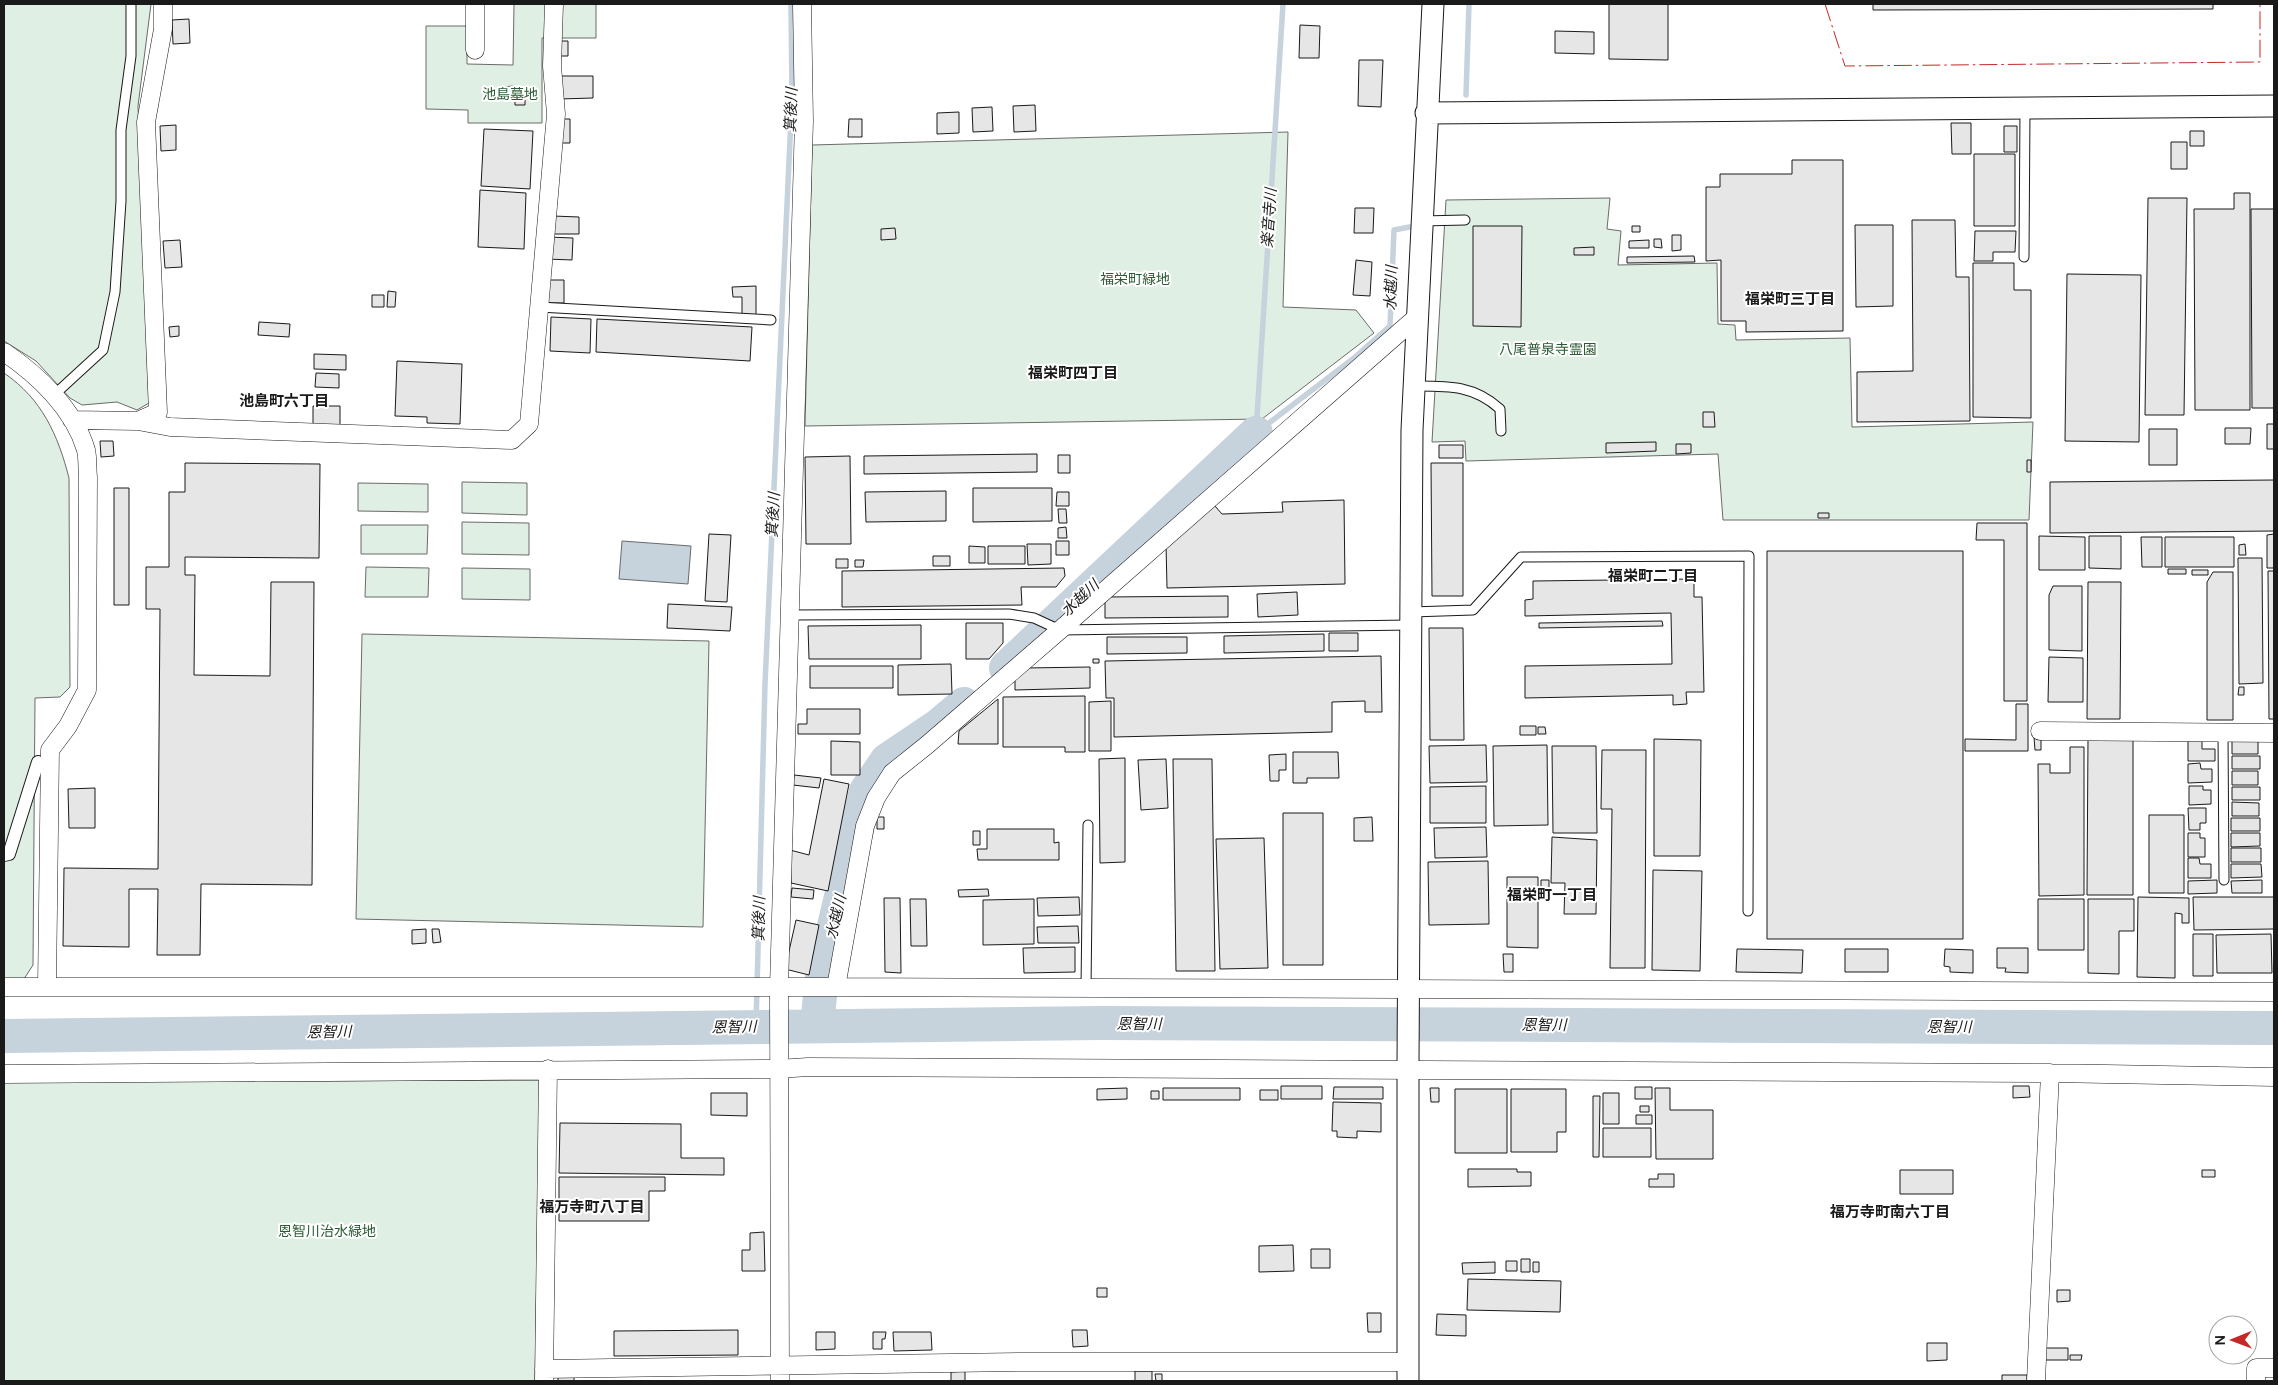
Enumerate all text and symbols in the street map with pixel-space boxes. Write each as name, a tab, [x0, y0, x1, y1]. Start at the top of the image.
park label: 池島墓地	[482, 85, 538, 103]
water label: 箕後川	[780, 85, 802, 133]
water label: 楽音寺川	[1257, 185, 1281, 249]
water label: 水越川	[1380, 263, 1402, 311]
park label: 福栄町緑地	[1100, 270, 1170, 288]
district label: 福栄町三丁目	[1744, 289, 1835, 309]
park label: 八尾普泉寺霊園	[1499, 340, 1597, 358]
district label: 福栄町四丁目	[1027, 363, 1118, 383]
district label: 池島町六丁目	[239, 391, 329, 411]
water label: 箕後川	[762, 490, 784, 538]
district label: 福栄町二丁目	[1607, 566, 1698, 586]
water label: 水越川	[1057, 574, 1105, 621]
district label: 福栄町一丁目	[1506, 885, 1597, 905]
water label: 水越川	[821, 891, 851, 941]
water label: 箕後川	[749, 894, 769, 942]
water label: 恩智川	[1116, 1014, 1163, 1034]
water label: 恩智川	[1521, 1015, 1568, 1035]
water label: 恩智川	[711, 1017, 759, 1037]
water label: 恩智川	[1926, 1017, 1973, 1037]
water label: 恩智川	[306, 1022, 354, 1042]
district label: 福万寺町八丁目	[538, 1197, 645, 1217]
district label: 福万寺町南六丁目	[1829, 1202, 1950, 1222]
park label: 恩智川治水緑地	[278, 1222, 376, 1240]
north arrow	[2208, 1315, 2258, 1365]
text: N	[2211, 1335, 2229, 1345]

